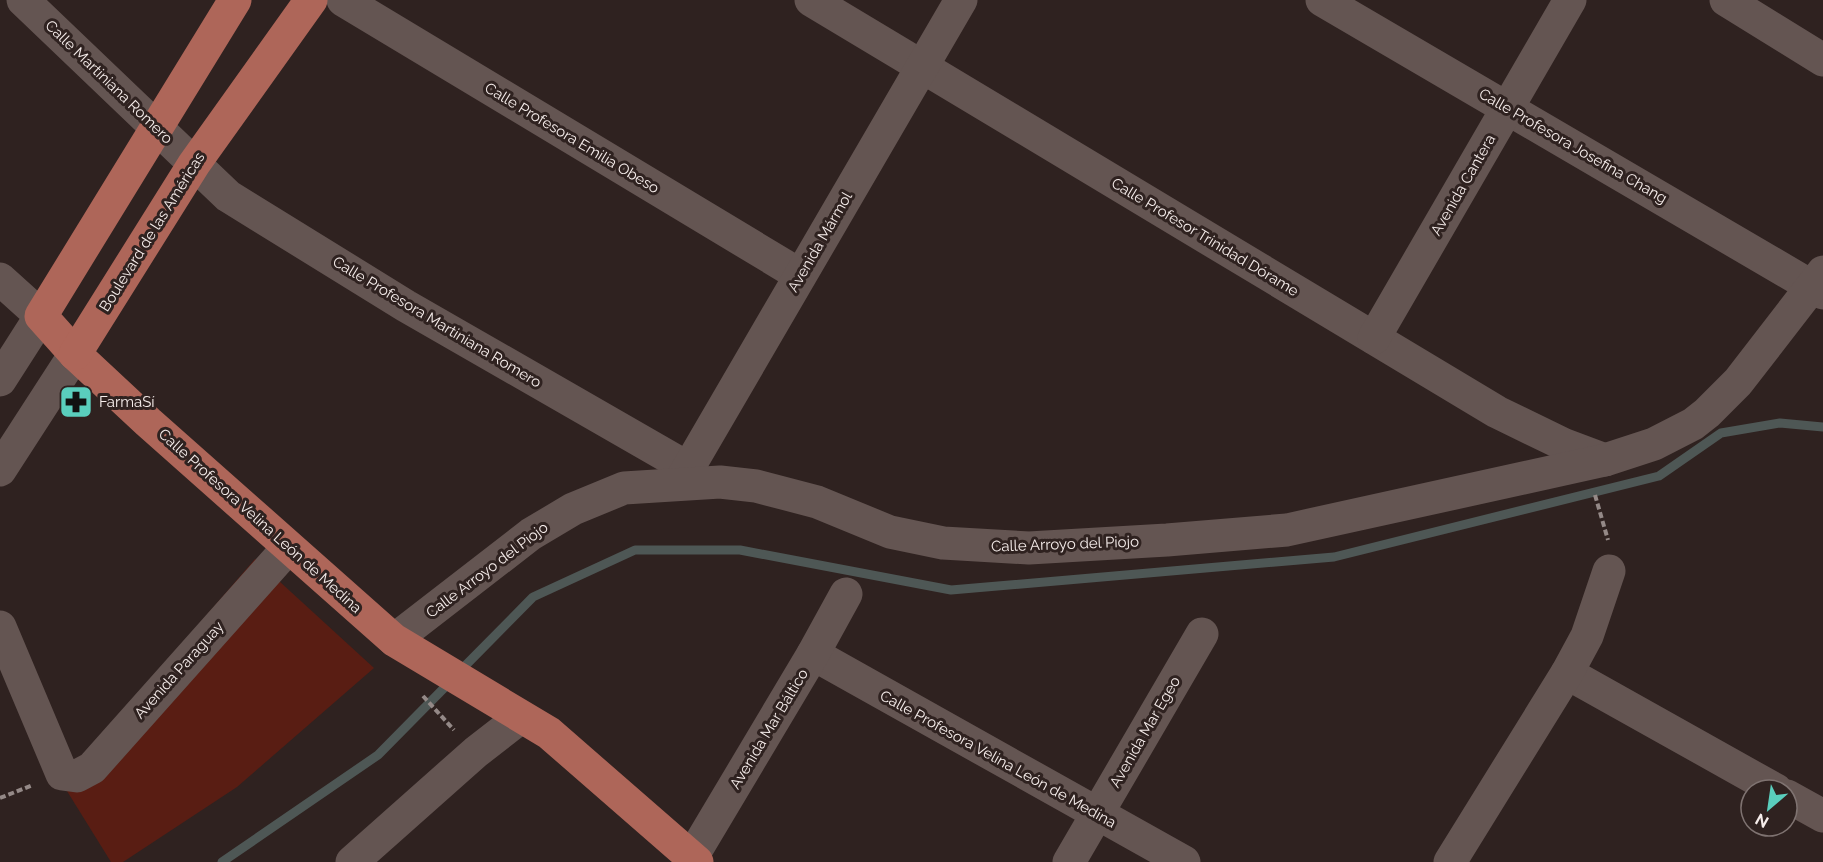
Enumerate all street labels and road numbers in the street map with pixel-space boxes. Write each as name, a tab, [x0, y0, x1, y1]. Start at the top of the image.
street label: Calle Martiniana Romero	[42, 16, 176, 148]
street label: Calle Profesora Emilia Obeso	[482, 79, 663, 197]
street label: Calle Profesora Josefina Chang	[1476, 85, 1670, 207]
street label: Avenida Cantera	[1427, 131, 1499, 239]
street label: Boulevard de las Américas	[95, 149, 209, 315]
street label: Calle Profesor Trinidad Dórame	[1108, 174, 1302, 300]
street label: Avenida Mármol	[784, 188, 856, 295]
street label: Calle Profesora Martiniana Romero	[329, 252, 545, 392]
street label: Calle Profesora Velina León de Medina	[155, 425, 365, 617]
street label: Calle Arroyo del Piojo	[423, 518, 552, 622]
street label: Calle Arroyo del Piojo	[991, 532, 1139, 556]
street label: Avenida Paraguay	[131, 618, 227, 722]
street label: Avenida Mar Báltico	[726, 666, 812, 792]
street label: Avenida Mar Egeo	[1106, 673, 1184, 791]
street label: Calle Profesora Velina León de Medina	[877, 686, 1119, 832]

